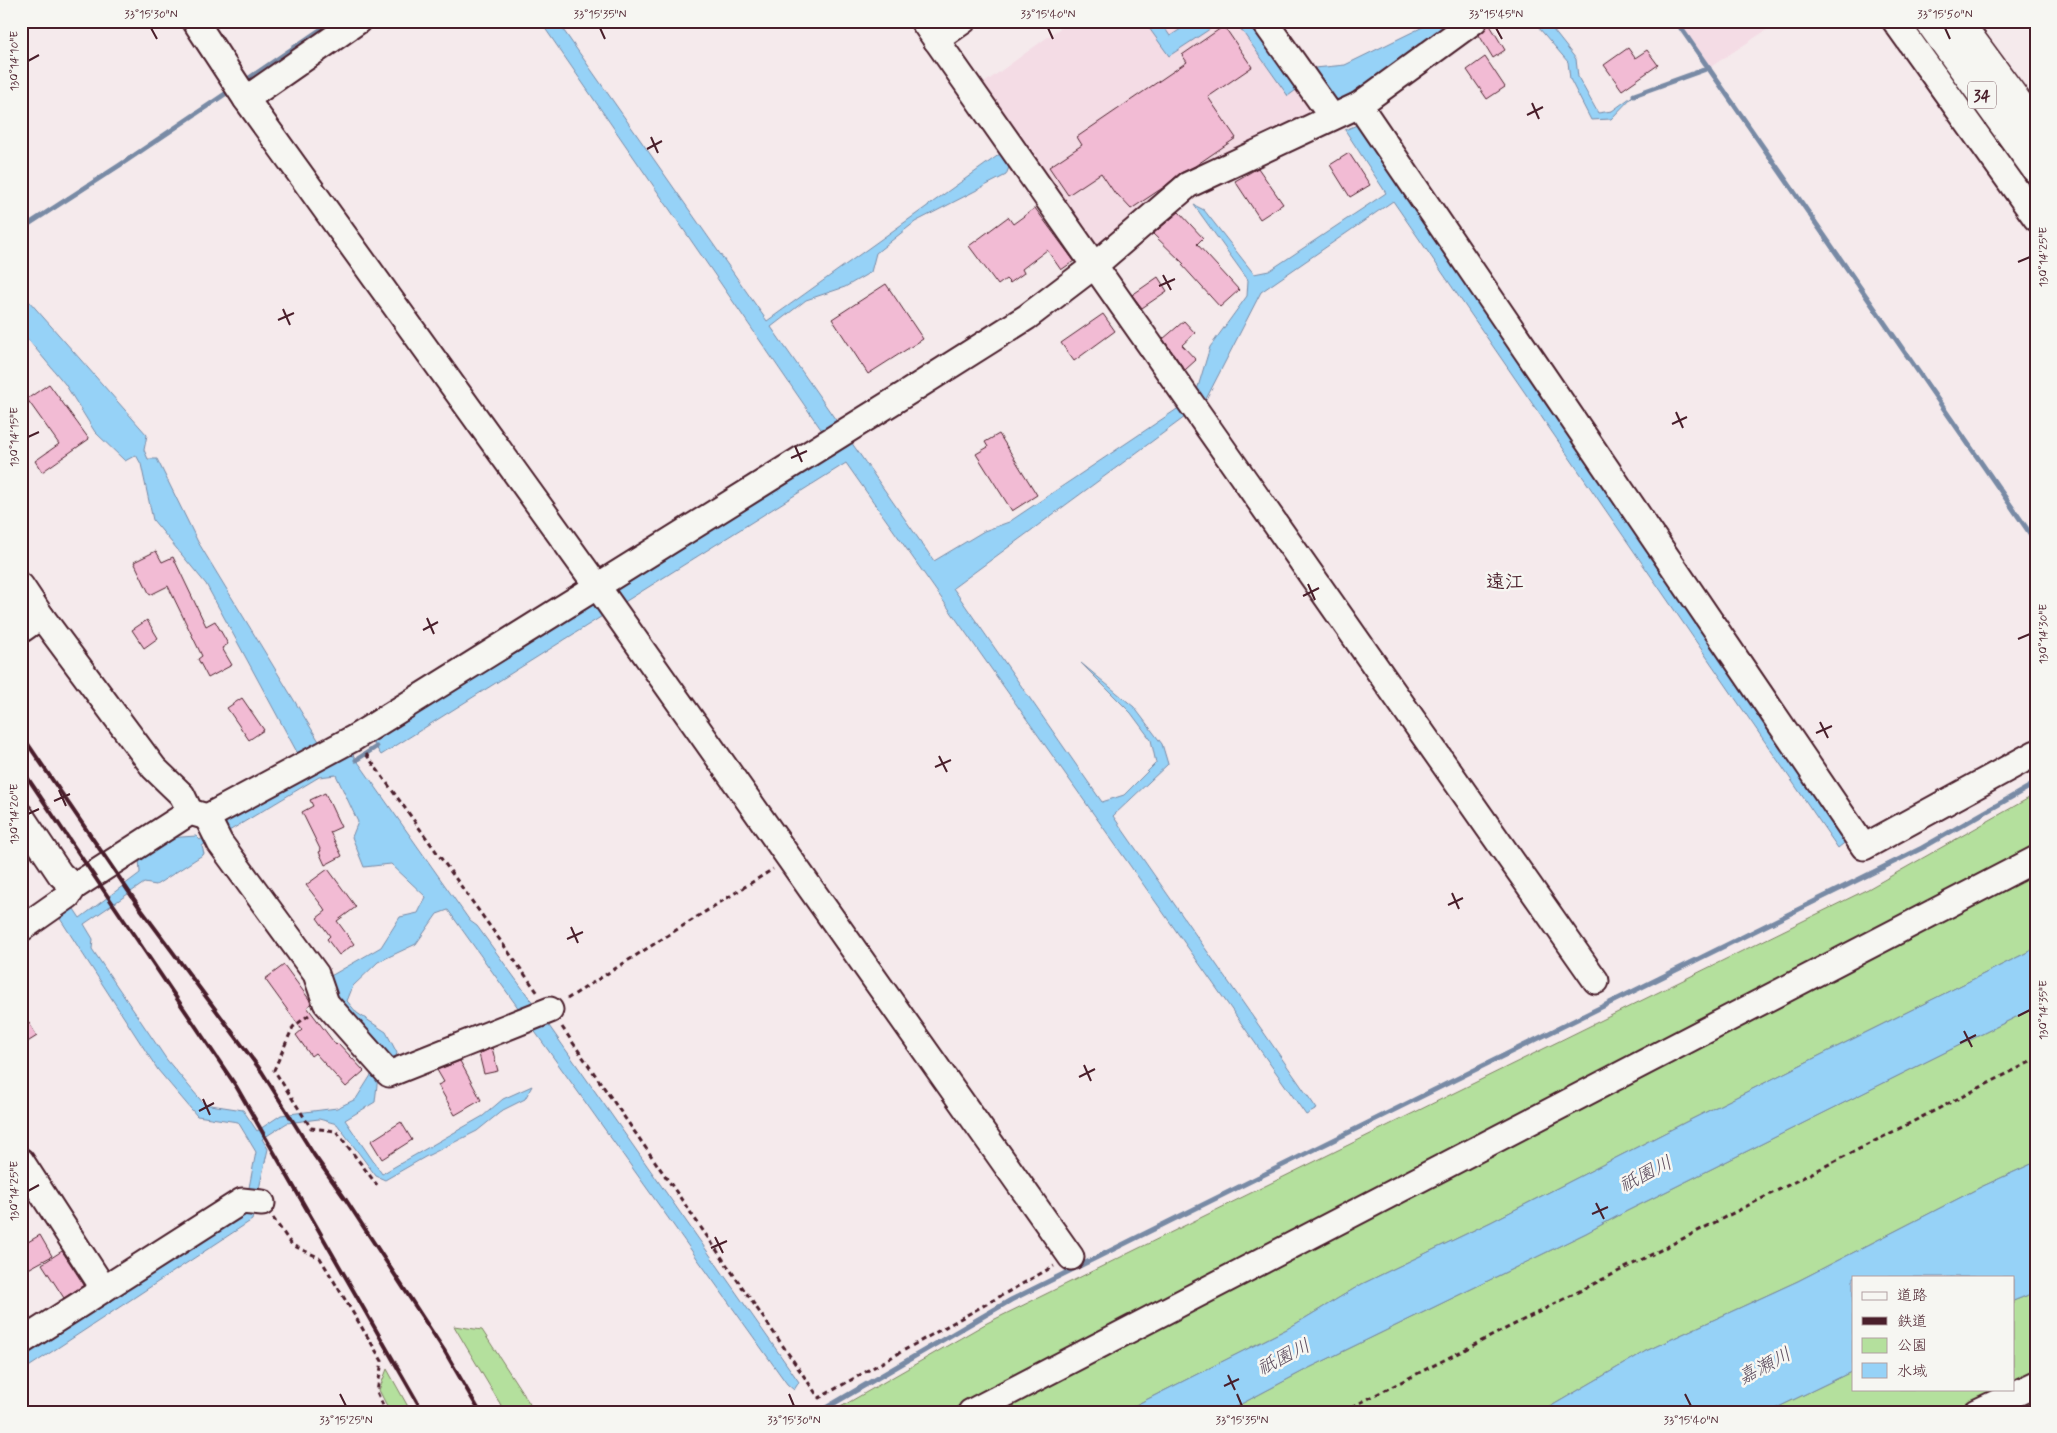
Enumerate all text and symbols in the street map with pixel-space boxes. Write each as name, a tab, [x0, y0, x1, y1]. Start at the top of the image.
text: 33°15'30"N	[124, 7, 178, 23]
text: 33°15'35"N	[573, 7, 627, 23]
text: 33°15'40"N	[1020, 7, 1076, 23]
text: 33°15'45"N	[1469, 7, 1523, 23]
text: 33°15'50"N	[1917, 7, 1973, 23]
text: 130°14'10"E	[7, 31, 23, 91]
road number: 34	[1968, 82, 1996, 108]
text: 130°14'25"E	[2036, 227, 2052, 287]
text: 130°14'15"E	[7, 407, 23, 467]
district label: 遠江	[1486, 570, 1524, 595]
text: 130°14'30"E	[2036, 604, 2052, 664]
text: 130°14'20"E	[7, 783, 23, 845]
text: 130°14'35"E	[2036, 980, 2052, 1040]
water label: 祇園川	[1615, 1150, 1677, 1198]
text: 130°14'25"E	[7, 1161, 23, 1221]
legend	[1852, 1276, 2014, 1390]
text: 道路	[1897, 1286, 1927, 1306]
text: 鉄道	[1897, 1312, 1927, 1332]
water label: 祇園川	[1253, 1333, 1315, 1381]
text: 公園	[1897, 1336, 1927, 1356]
water label: 嘉瀬川	[1734, 1342, 1796, 1391]
text: 水域	[1897, 1362, 1927, 1382]
text: 33°15'25"N	[319, 1413, 373, 1429]
text: 33°15'30"N	[767, 1413, 821, 1429]
text: 33°15'35"N	[1215, 1413, 1269, 1429]
text: 33°15'40"N	[1663, 1413, 1719, 1429]

